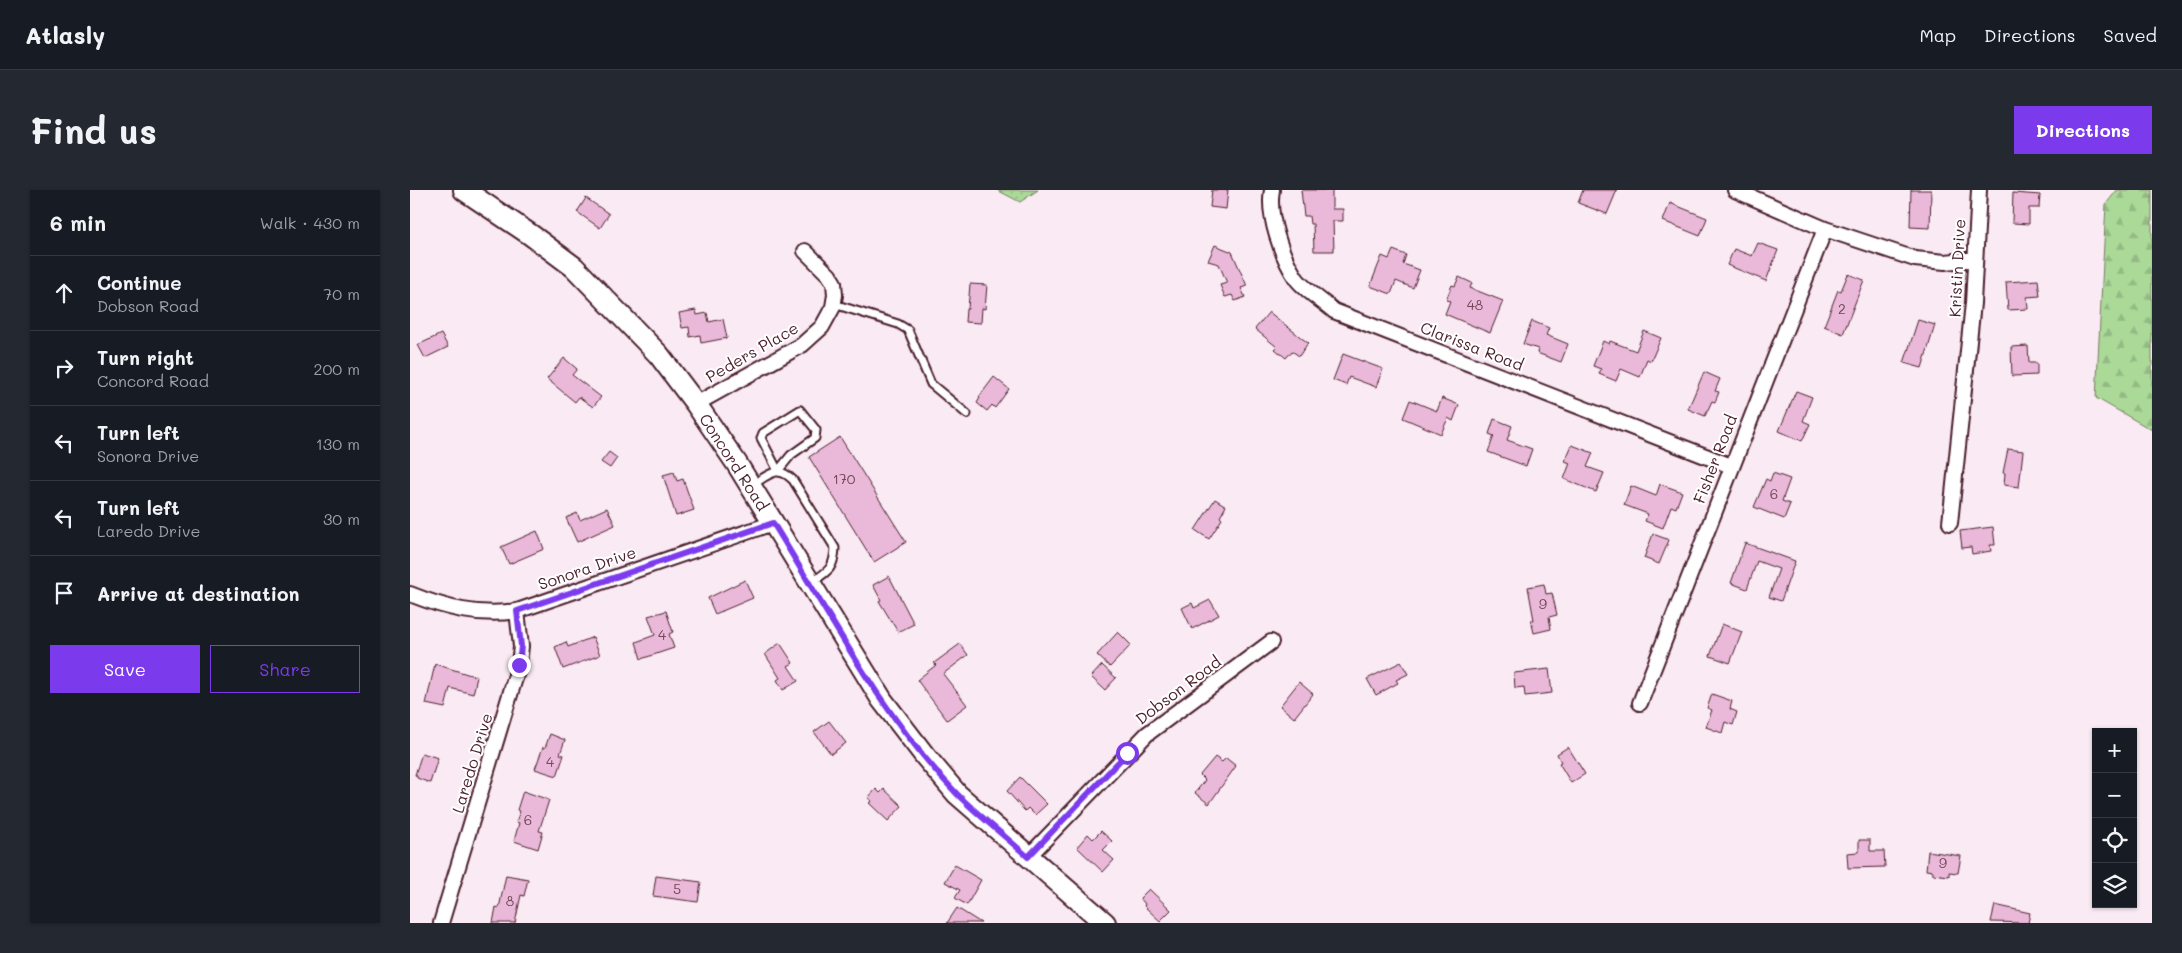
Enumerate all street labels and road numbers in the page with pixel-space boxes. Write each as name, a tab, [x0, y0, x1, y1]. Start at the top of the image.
street label: Kristin Drive	[1943, 218, 1970, 318]
street label: Clarissa Road	[1418, 316, 1527, 375]
street label: Peders Place	[702, 317, 802, 387]
street label: Concord Road	[695, 409, 774, 514]
street label: Fisher Road	[1688, 411, 1741, 506]
street label: Sonora Drive	[535, 541, 639, 594]
street label: Dobson Road	[1131, 651, 1225, 729]
street label: Laredo Drive	[446, 710, 497, 815]

